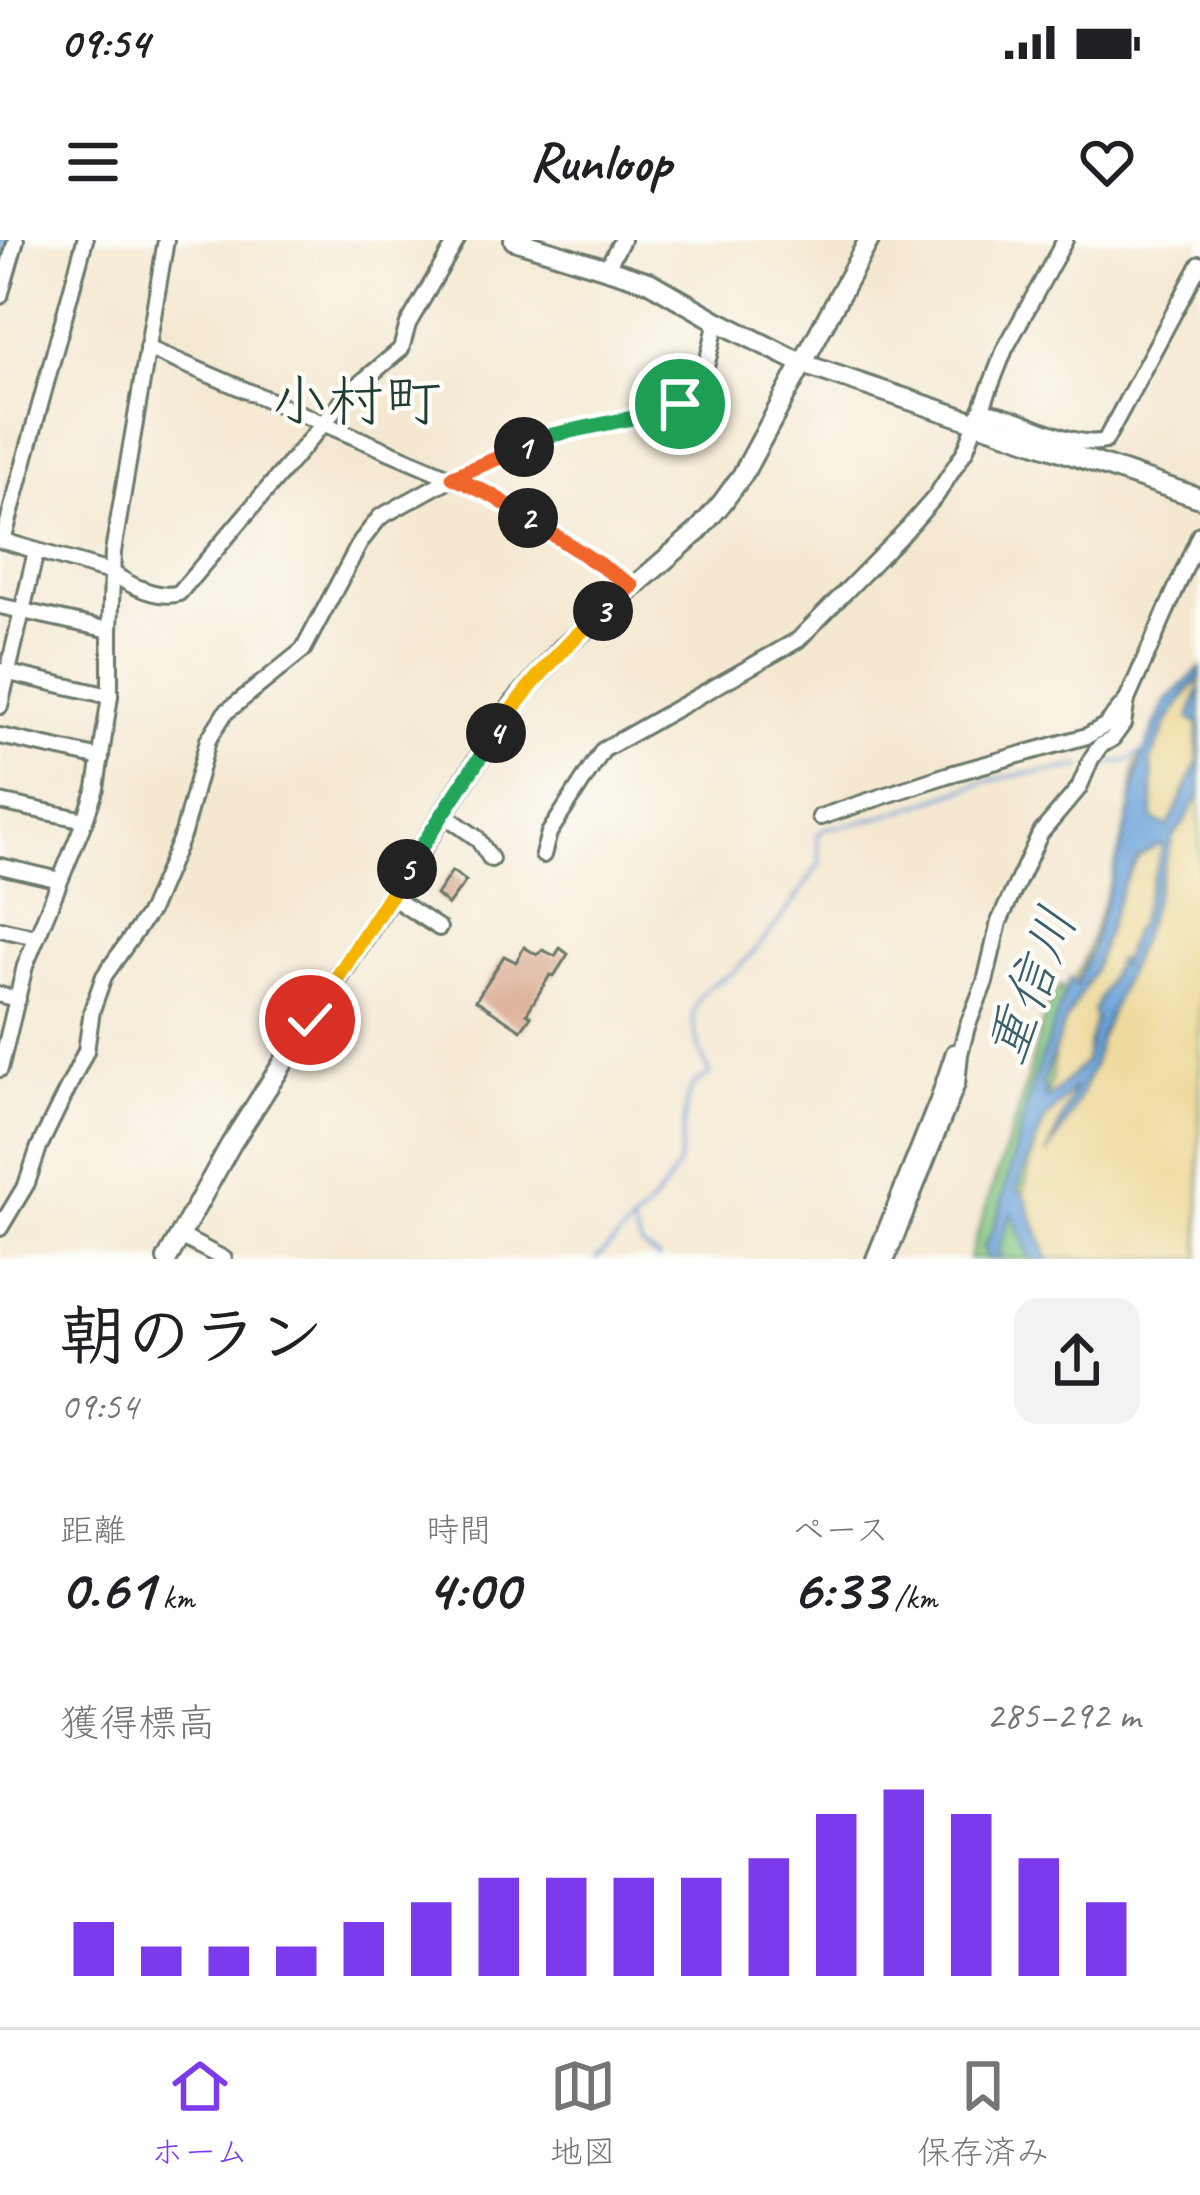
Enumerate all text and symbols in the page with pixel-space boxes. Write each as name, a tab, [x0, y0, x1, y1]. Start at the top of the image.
text: 09:54	[60, 14, 149, 71]
text: Runloop	[529, 128, 671, 196]
icon: menu	[60, 129, 126, 195]
icon: heart	[1074, 129, 1140, 195]
pin	[629, 353, 731, 455]
district label: 小村町	[271, 365, 442, 437]
icon: arrive	[647, 371, 713, 437]
pin: 1	[494, 417, 554, 477]
text: 1	[517, 426, 531, 468]
pin: 2	[498, 488, 558, 548]
text: 2	[521, 497, 535, 539]
pin: 3	[573, 581, 633, 641]
text: 3	[596, 590, 610, 632]
pin: 4	[466, 703, 526, 763]
text: 4	[489, 712, 503, 754]
pin: 5	[377, 839, 437, 899]
text: 5	[400, 848, 414, 890]
water label: 重信川	[970, 898, 1092, 1073]
pin	[259, 969, 361, 1071]
icon: check	[277, 987, 343, 1053]
text: 朝のラン	[60, 1295, 324, 1378]
button: share	[1014, 1298, 1140, 1424]
text: 09:54	[60, 1382, 138, 1431]
text: 距離	[60, 1509, 126, 1551]
text: 時間	[426, 1509, 492, 1551]
text: ペース	[792, 1509, 889, 1551]
text: 0.61	[60, 1551, 154, 1627]
text: 4:00	[426, 1551, 519, 1627]
text: 6:33	[792, 1551, 886, 1627]
text: km	[154, 1577, 194, 1619]
text: /km	[886, 1577, 937, 1619]
text: 285–292 m	[986, 1691, 1140, 1740]
text: 獲得標高	[60, 1699, 216, 1748]
tab: ホーム	[151, 2053, 248, 2173]
tab: 地図	[550, 2053, 616, 2173]
tab: 保存済み	[917, 2053, 1049, 2173]

